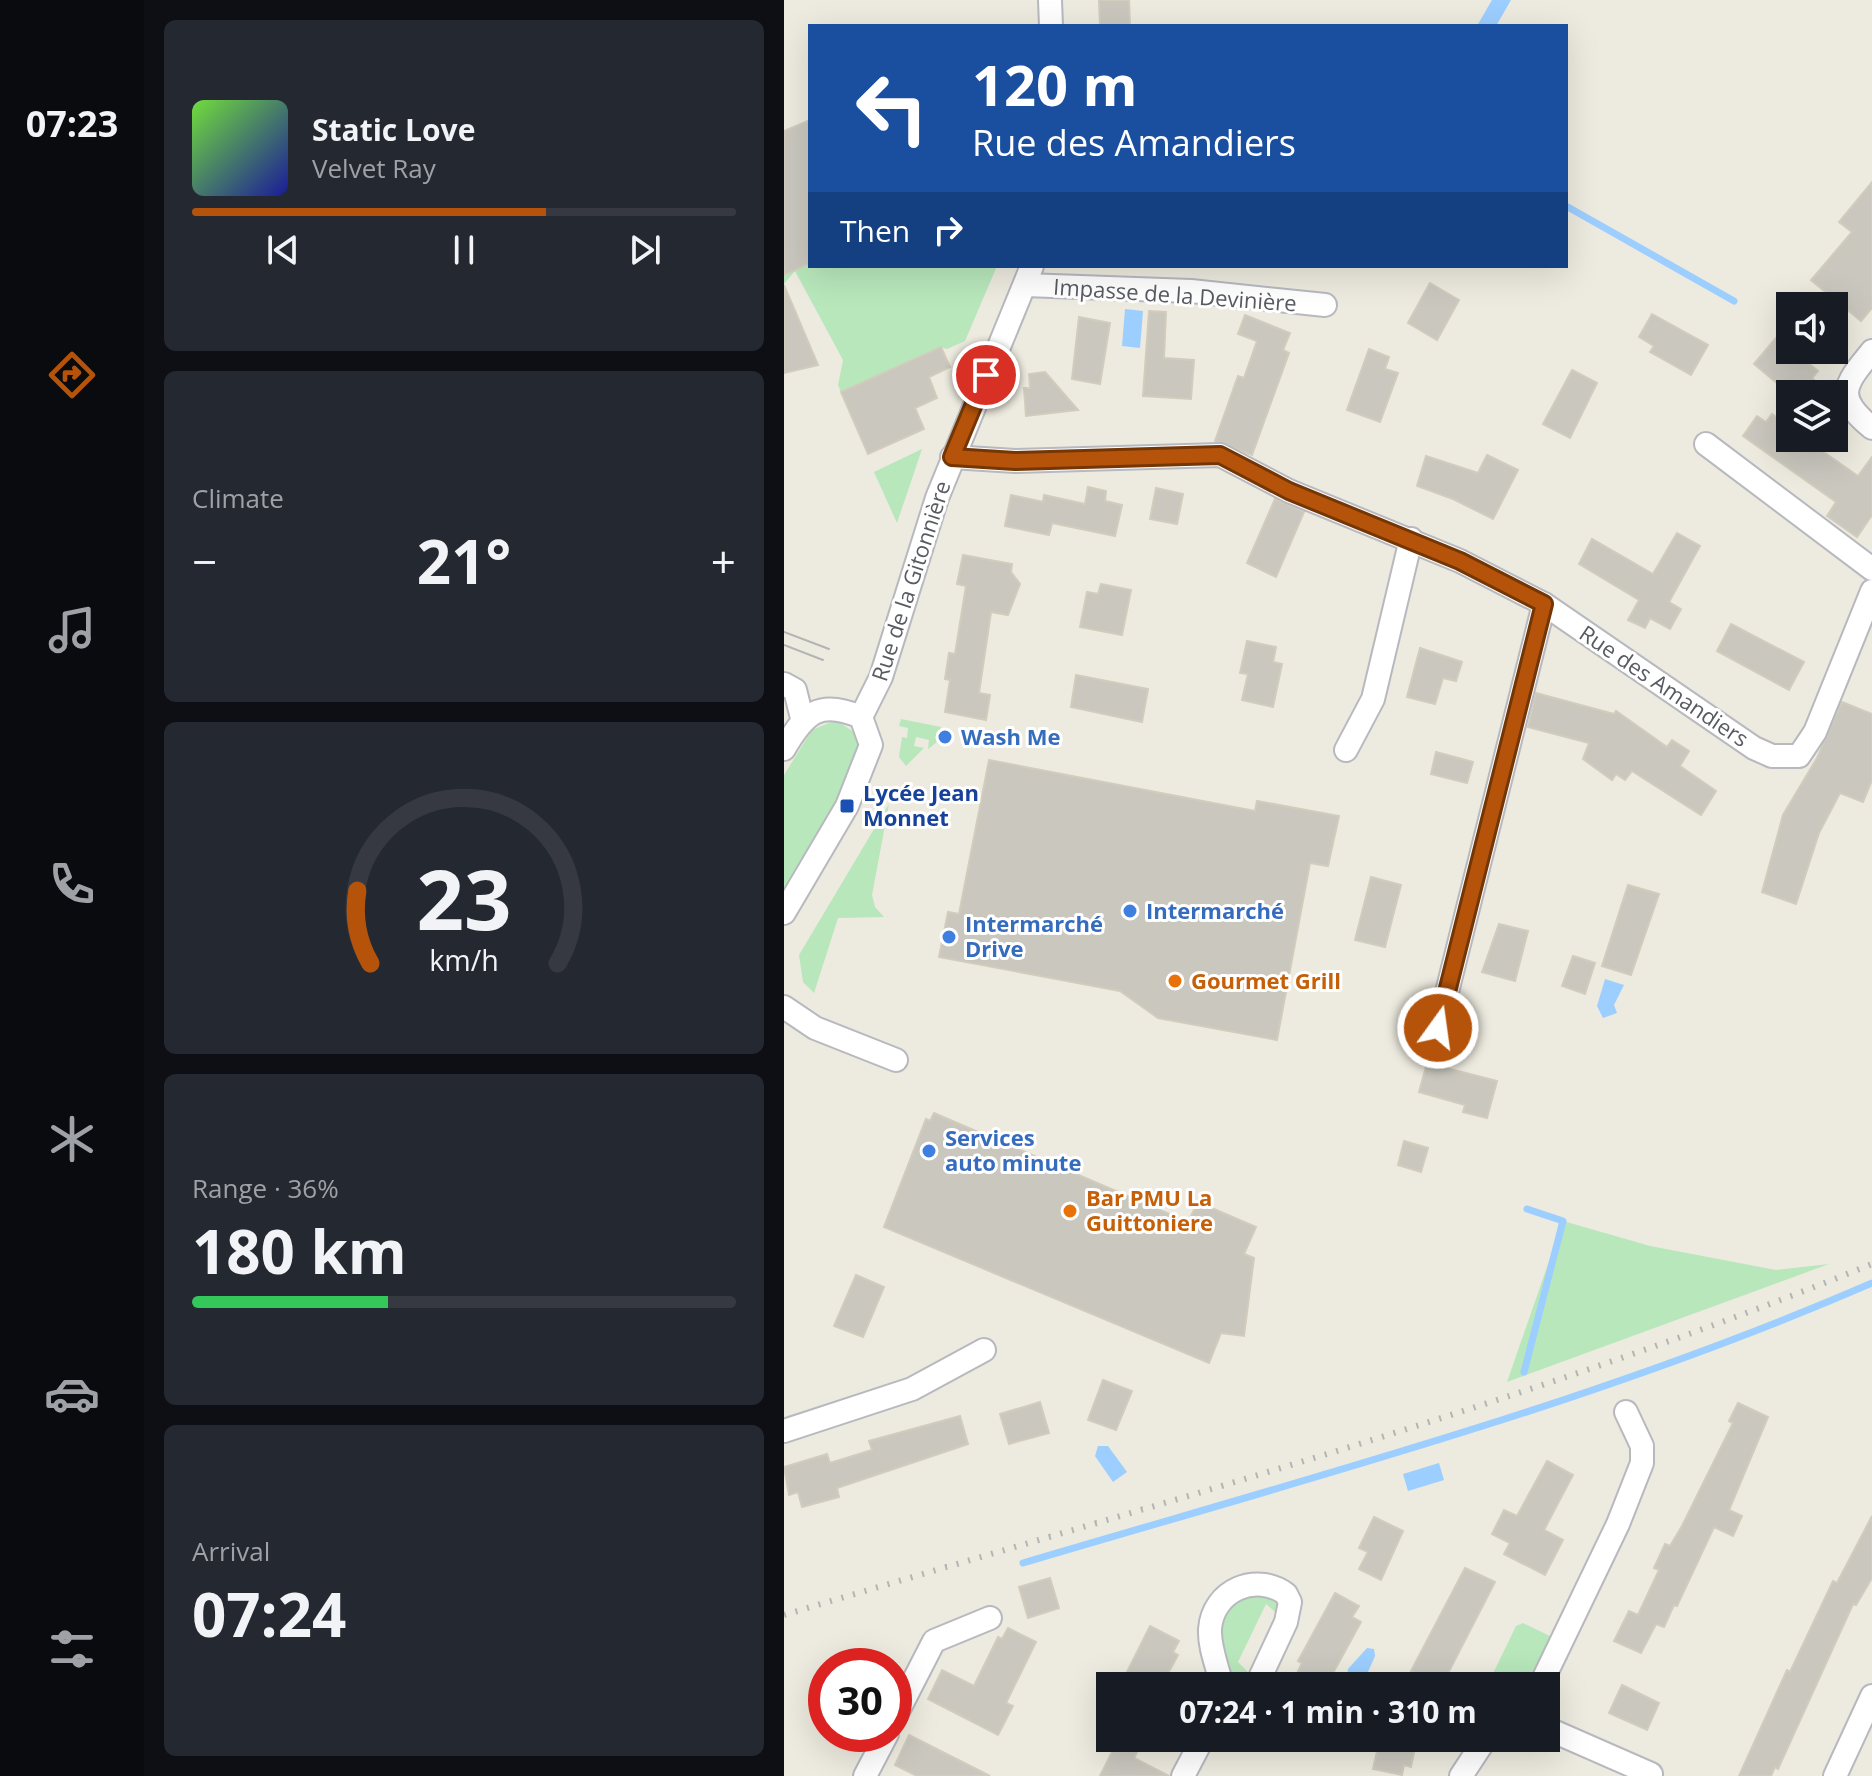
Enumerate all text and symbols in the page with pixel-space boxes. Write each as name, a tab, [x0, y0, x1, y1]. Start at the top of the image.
text: 120 m	[972, 46, 1138, 122]
icon: left	[840, 56, 944, 160]
text: 07:23	[26, 99, 118, 148]
text: Static Love	[312, 109, 475, 150]
text: Rue des Amandiers	[972, 118, 1296, 167]
text: Velvet Ray	[312, 150, 436, 186]
icon: right	[926, 208, 970, 252]
text: Then	[840, 210, 910, 251]
icon: previous	[261, 228, 305, 272]
icon: pause	[442, 228, 486, 272]
icon: next	[623, 228, 667, 272]
street label: Impasse de la Devinière	[1052, 271, 1298, 317]
map controls	[1776, 292, 1848, 452]
button: sound	[1776, 292, 1848, 364]
pin	[952, 341, 1020, 409]
icon: directions	[44, 347, 100, 403]
icon: arrive	[964, 353, 1008, 397]
button: layers	[1776, 380, 1848, 452]
street label: Rue de la Gitonnière	[863, 477, 957, 685]
text: Climate	[192, 480, 284, 516]
text: 21°	[417, 520, 511, 602]
text: −	[192, 531, 217, 591]
text: +	[711, 531, 736, 591]
icon: music	[44, 602, 100, 658]
street label: Rue des Amandiers	[1574, 617, 1755, 753]
place label: Wash Me	[961, 721, 1060, 751]
marker: Wash Me	[936, 728, 954, 746]
place label: Lycée Jean Monnet	[863, 777, 979, 832]
marker: Lycée Jean Monnet	[838, 797, 856, 815]
text: 23	[416, 841, 512, 954]
icon: phone	[44, 856, 100, 912]
place label: Intermarché	[1146, 895, 1284, 925]
marker: Intermarché	[1121, 902, 1139, 920]
place label: Intermarché Drive	[965, 908, 1103, 963]
marker: Intermarché Drive	[940, 928, 958, 946]
text: km/h	[429, 940, 499, 979]
place label: Gourmet Grill	[1191, 965, 1341, 995]
marker: Gourmet Grill	[1166, 972, 1184, 990]
position arrow	[1396, 986, 1480, 1070]
icon: climate	[44, 1111, 100, 1167]
place label: Services auto minute	[945, 1122, 1081, 1177]
marker: Services auto minute	[920, 1142, 938, 1160]
text: Range · 36%	[192, 1170, 339, 1206]
place label: Bar PMU La Guittoniere	[1086, 1182, 1213, 1237]
marker: Bar PMU La Guittoniere	[1061, 1202, 1079, 1220]
text: 180 km	[192, 1210, 407, 1292]
icon: car	[44, 1366, 100, 1422]
text: Arrival	[192, 1533, 270, 1569]
text: 07:24	[192, 1573, 346, 1655]
icon: filters	[44, 1621, 100, 1677]
speed limit sign: 30	[808, 1648, 912, 1752]
text: 07:24 · 1 min · 310 m	[1179, 1691, 1477, 1732]

